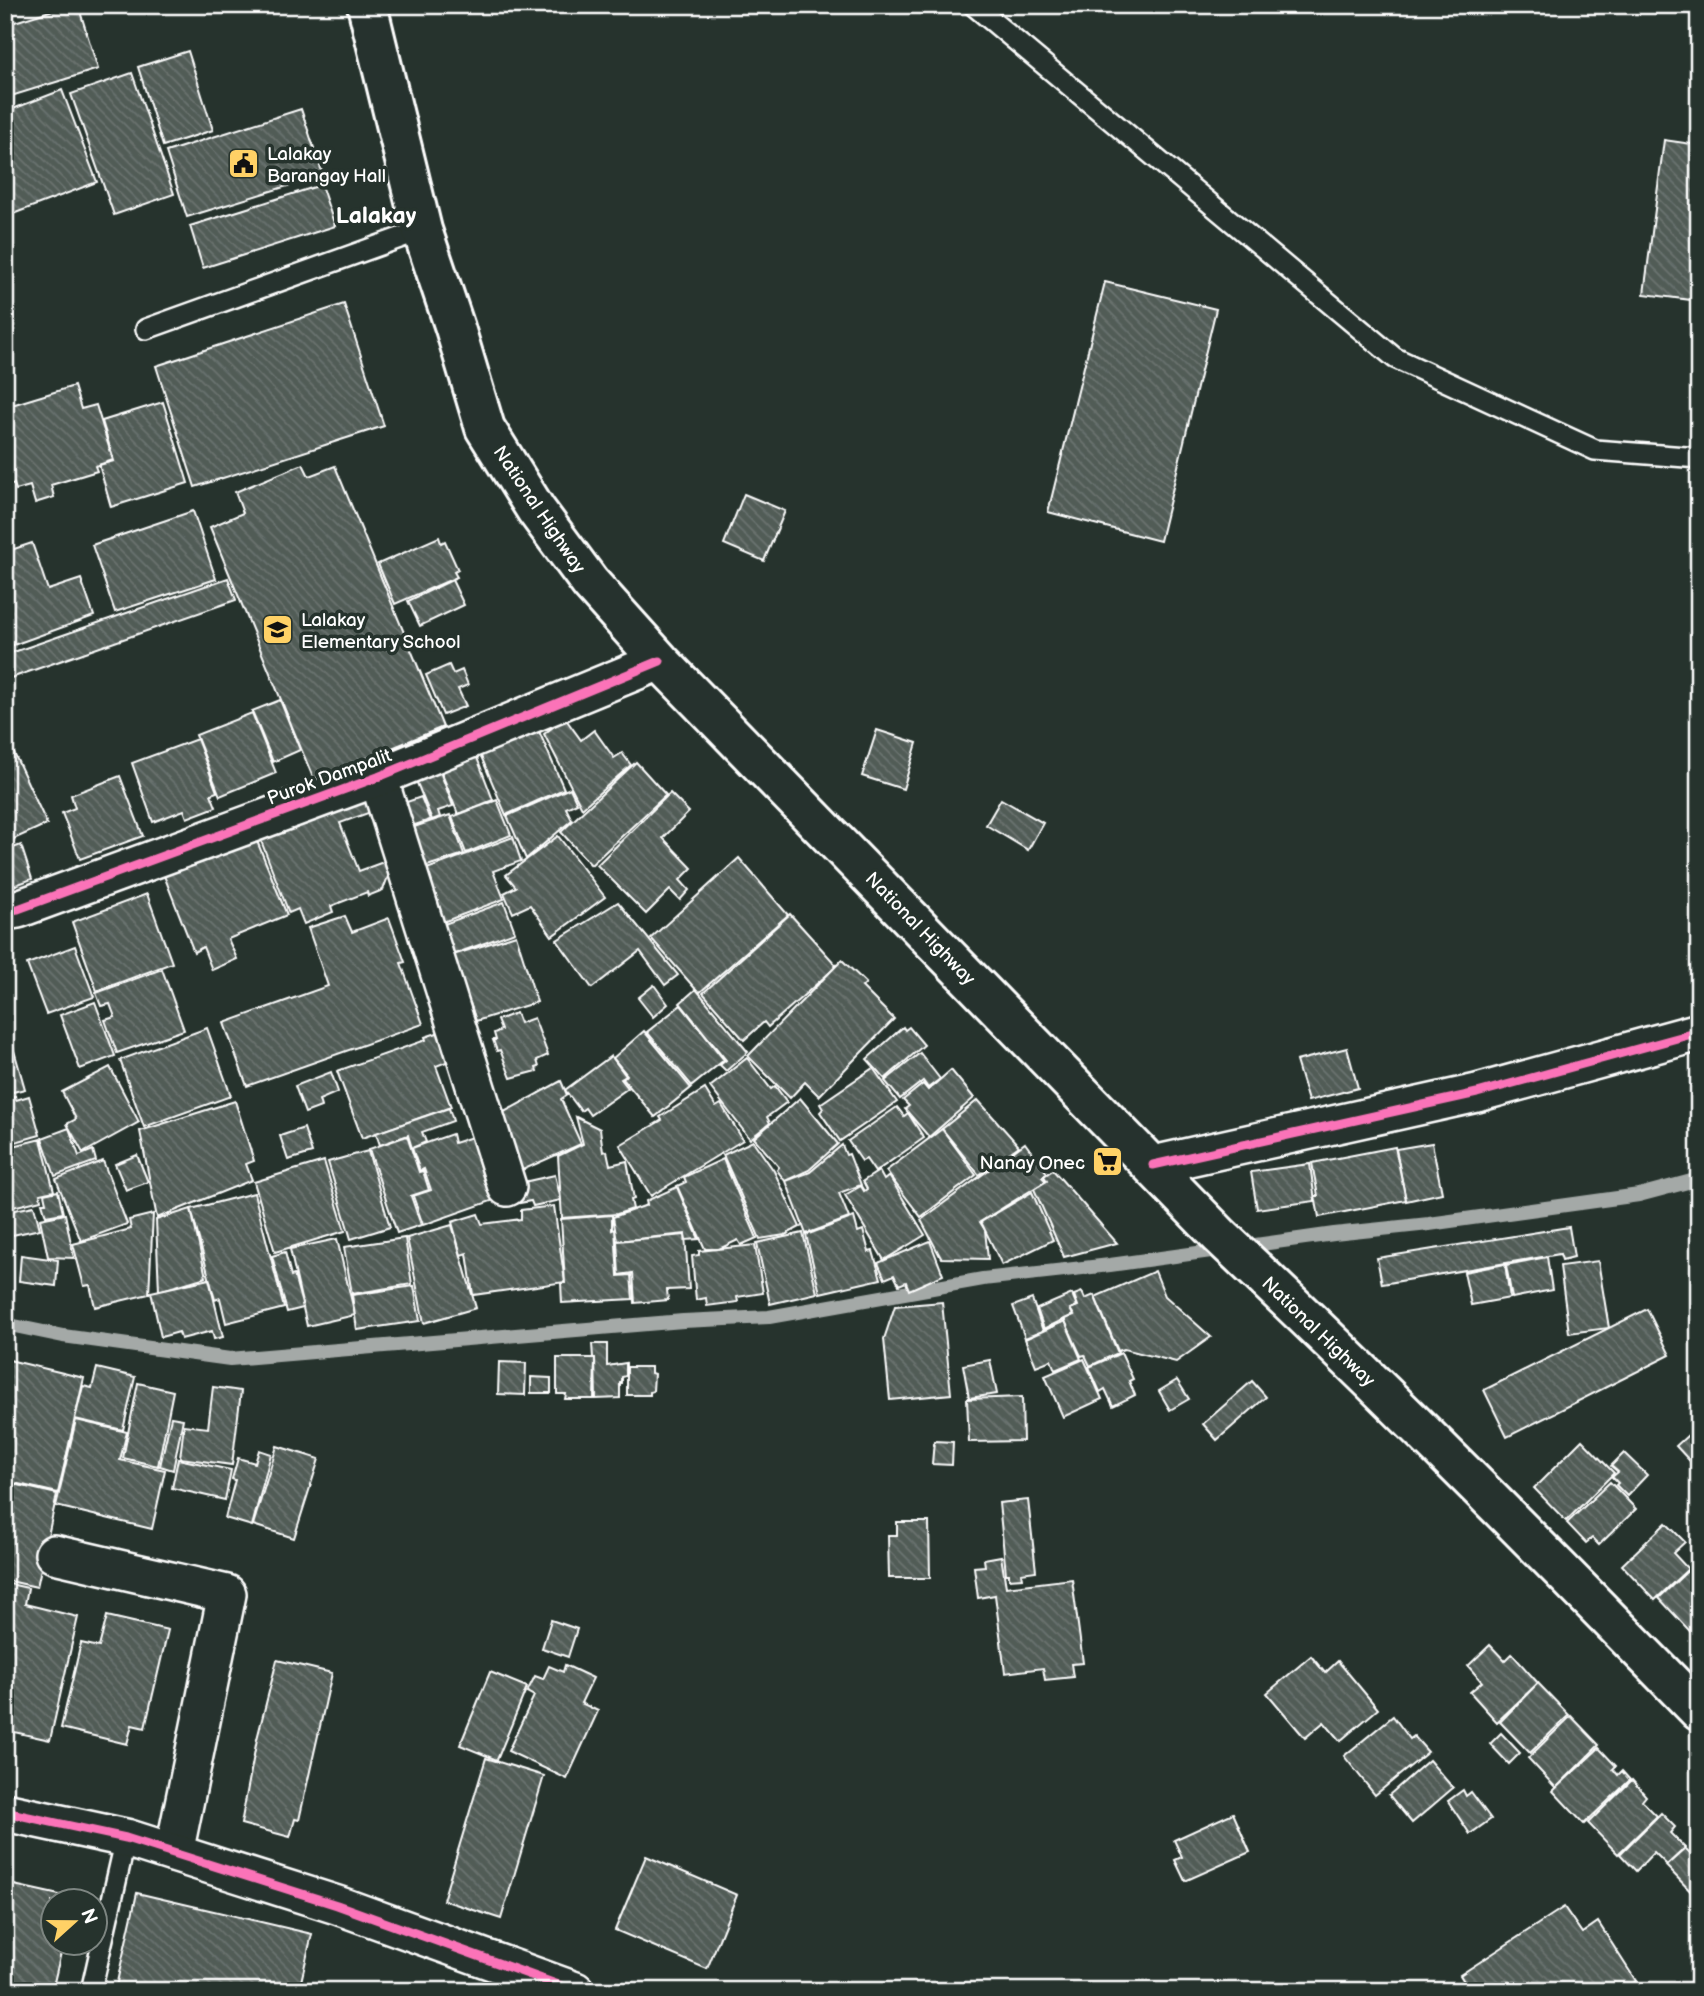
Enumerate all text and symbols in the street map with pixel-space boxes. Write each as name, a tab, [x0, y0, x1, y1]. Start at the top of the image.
place label: Lalakay Barangay Hall	[267, 143, 386, 188]
public building icon: Lalakay Barangay Hall	[227, 147, 261, 181]
district label: Lalakay	[336, 202, 417, 230]
street label: National Highway	[488, 442, 590, 578]
place label: Lalakay Elementary School	[301, 609, 460, 654]
school or university icon: Lalakay Elementary School	[261, 613, 295, 647]
street label: Purok Dampalit	[264, 744, 395, 811]
street label: National Highway	[860, 868, 980, 991]
supermarket icon: Nanay Onec	[1091, 1145, 1125, 1179]
place label: Nanay Onec	[979, 1152, 1085, 1175]
street label: National Highway	[1257, 1272, 1380, 1392]
north arrow	[38, 1888, 108, 1958]
text: N	[75, 1906, 102, 1927]

